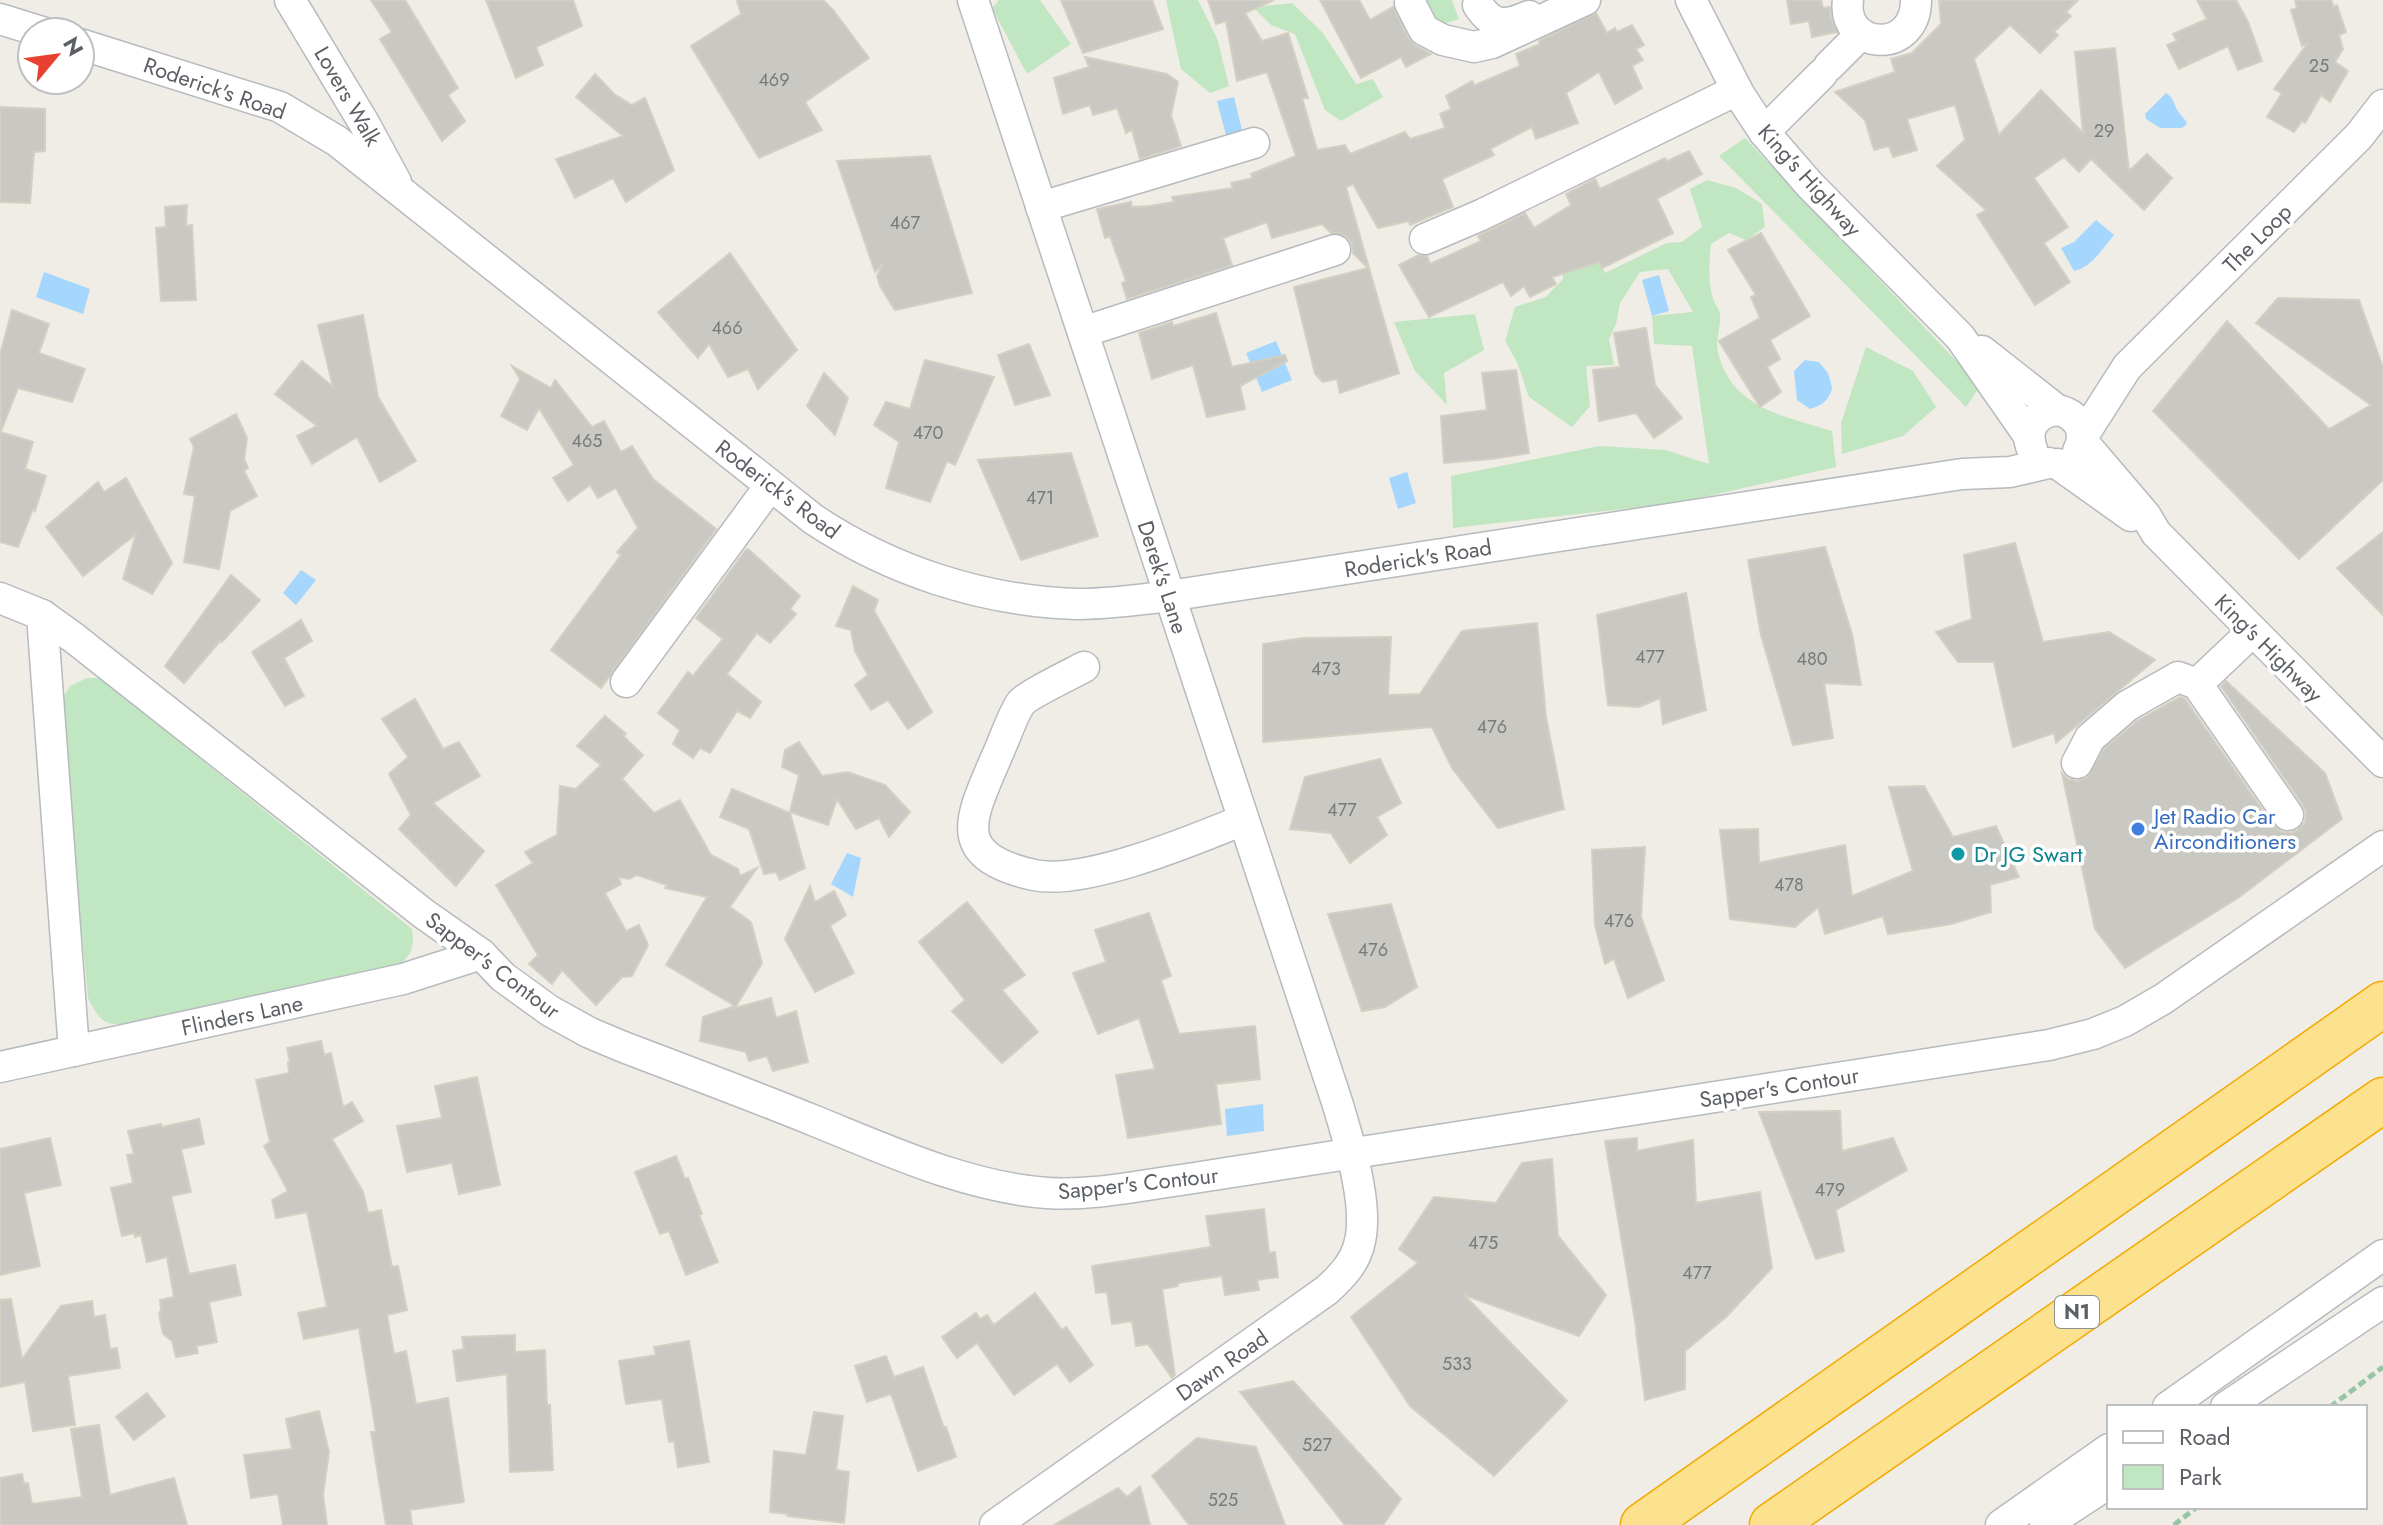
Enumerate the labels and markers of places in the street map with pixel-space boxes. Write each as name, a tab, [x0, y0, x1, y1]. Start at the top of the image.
place label: Jet Radio Car Airconditioners	[2151, 800, 2296, 857]
marker: Jet Radio Car Airconditioners	[2129, 820, 2147, 838]
place label: Dr JG Swart	[1974, 838, 2083, 870]
marker: Dr JG Swart	[1949, 845, 1967, 863]

